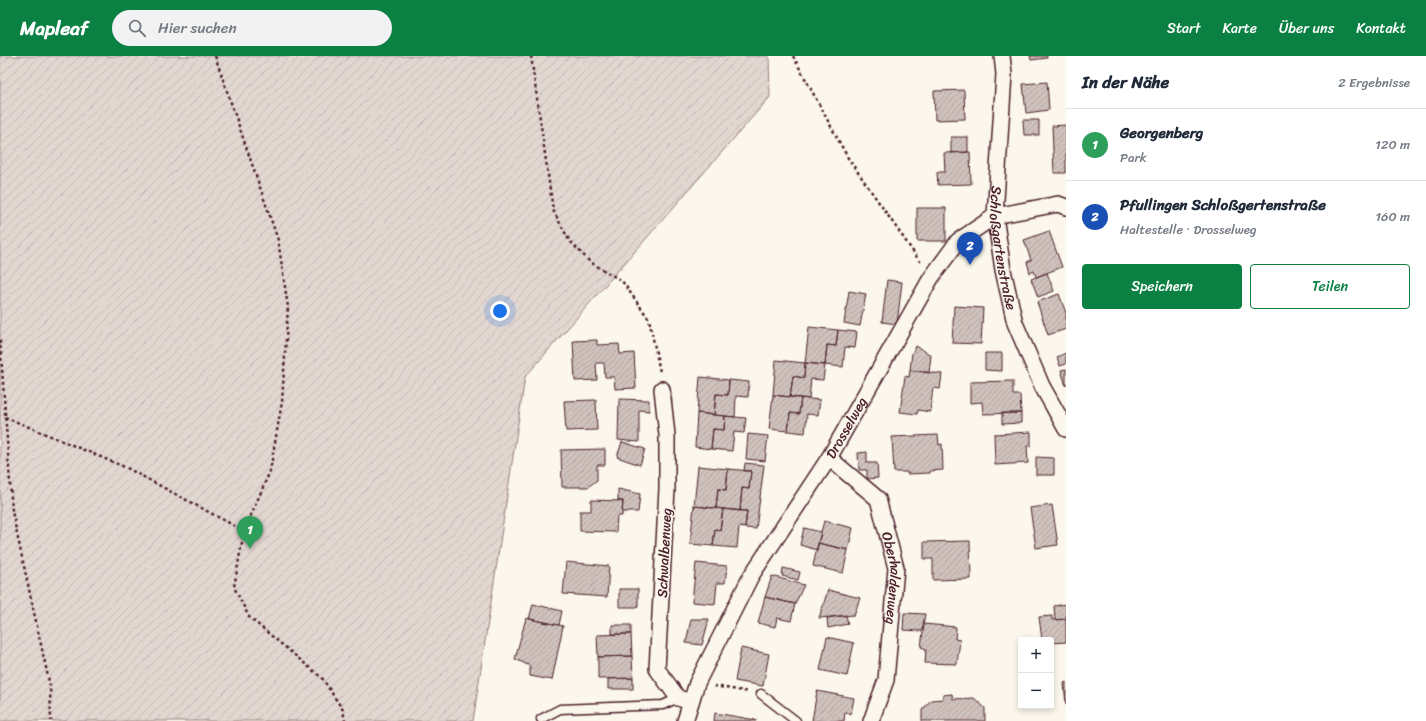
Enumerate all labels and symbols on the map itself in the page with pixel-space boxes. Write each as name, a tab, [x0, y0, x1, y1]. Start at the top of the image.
street label: Schloßgartenstraße	[982, 185, 1024, 313]
pin: 2	[957, 232, 983, 265]
your location	[490, 301, 510, 321]
street label: Drosselweg	[819, 392, 874, 464]
street label: Schwalbenweg	[650, 508, 679, 598]
pin: 1	[237, 516, 263, 549]
street label: Oberhaldenweg	[874, 529, 908, 626]

